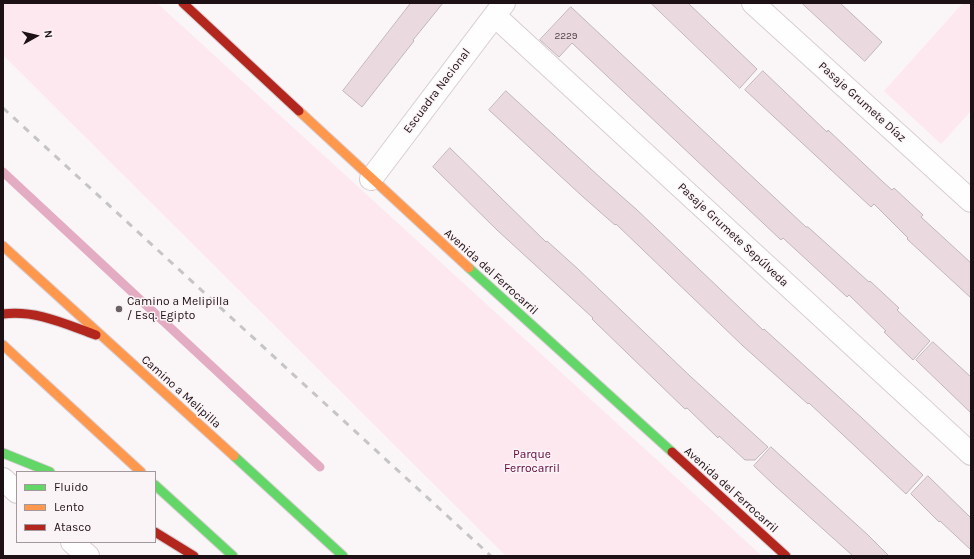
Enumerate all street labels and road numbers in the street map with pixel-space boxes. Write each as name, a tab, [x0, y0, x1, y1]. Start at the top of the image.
street label: Escuadra Nacional	[400, 46, 474, 136]
street label: Pasaje Grumete Díaz	[815, 59, 909, 145]
street label: Pasaje Grumete Sepúlveda	[675, 180, 791, 290]
street label: Avenida del Ferrocarril	[441, 226, 541, 318]
street label: Camino a Melipilla	[138, 353, 224, 431]
street label: Avenida del Ferrocarril	[681, 444, 781, 536]

